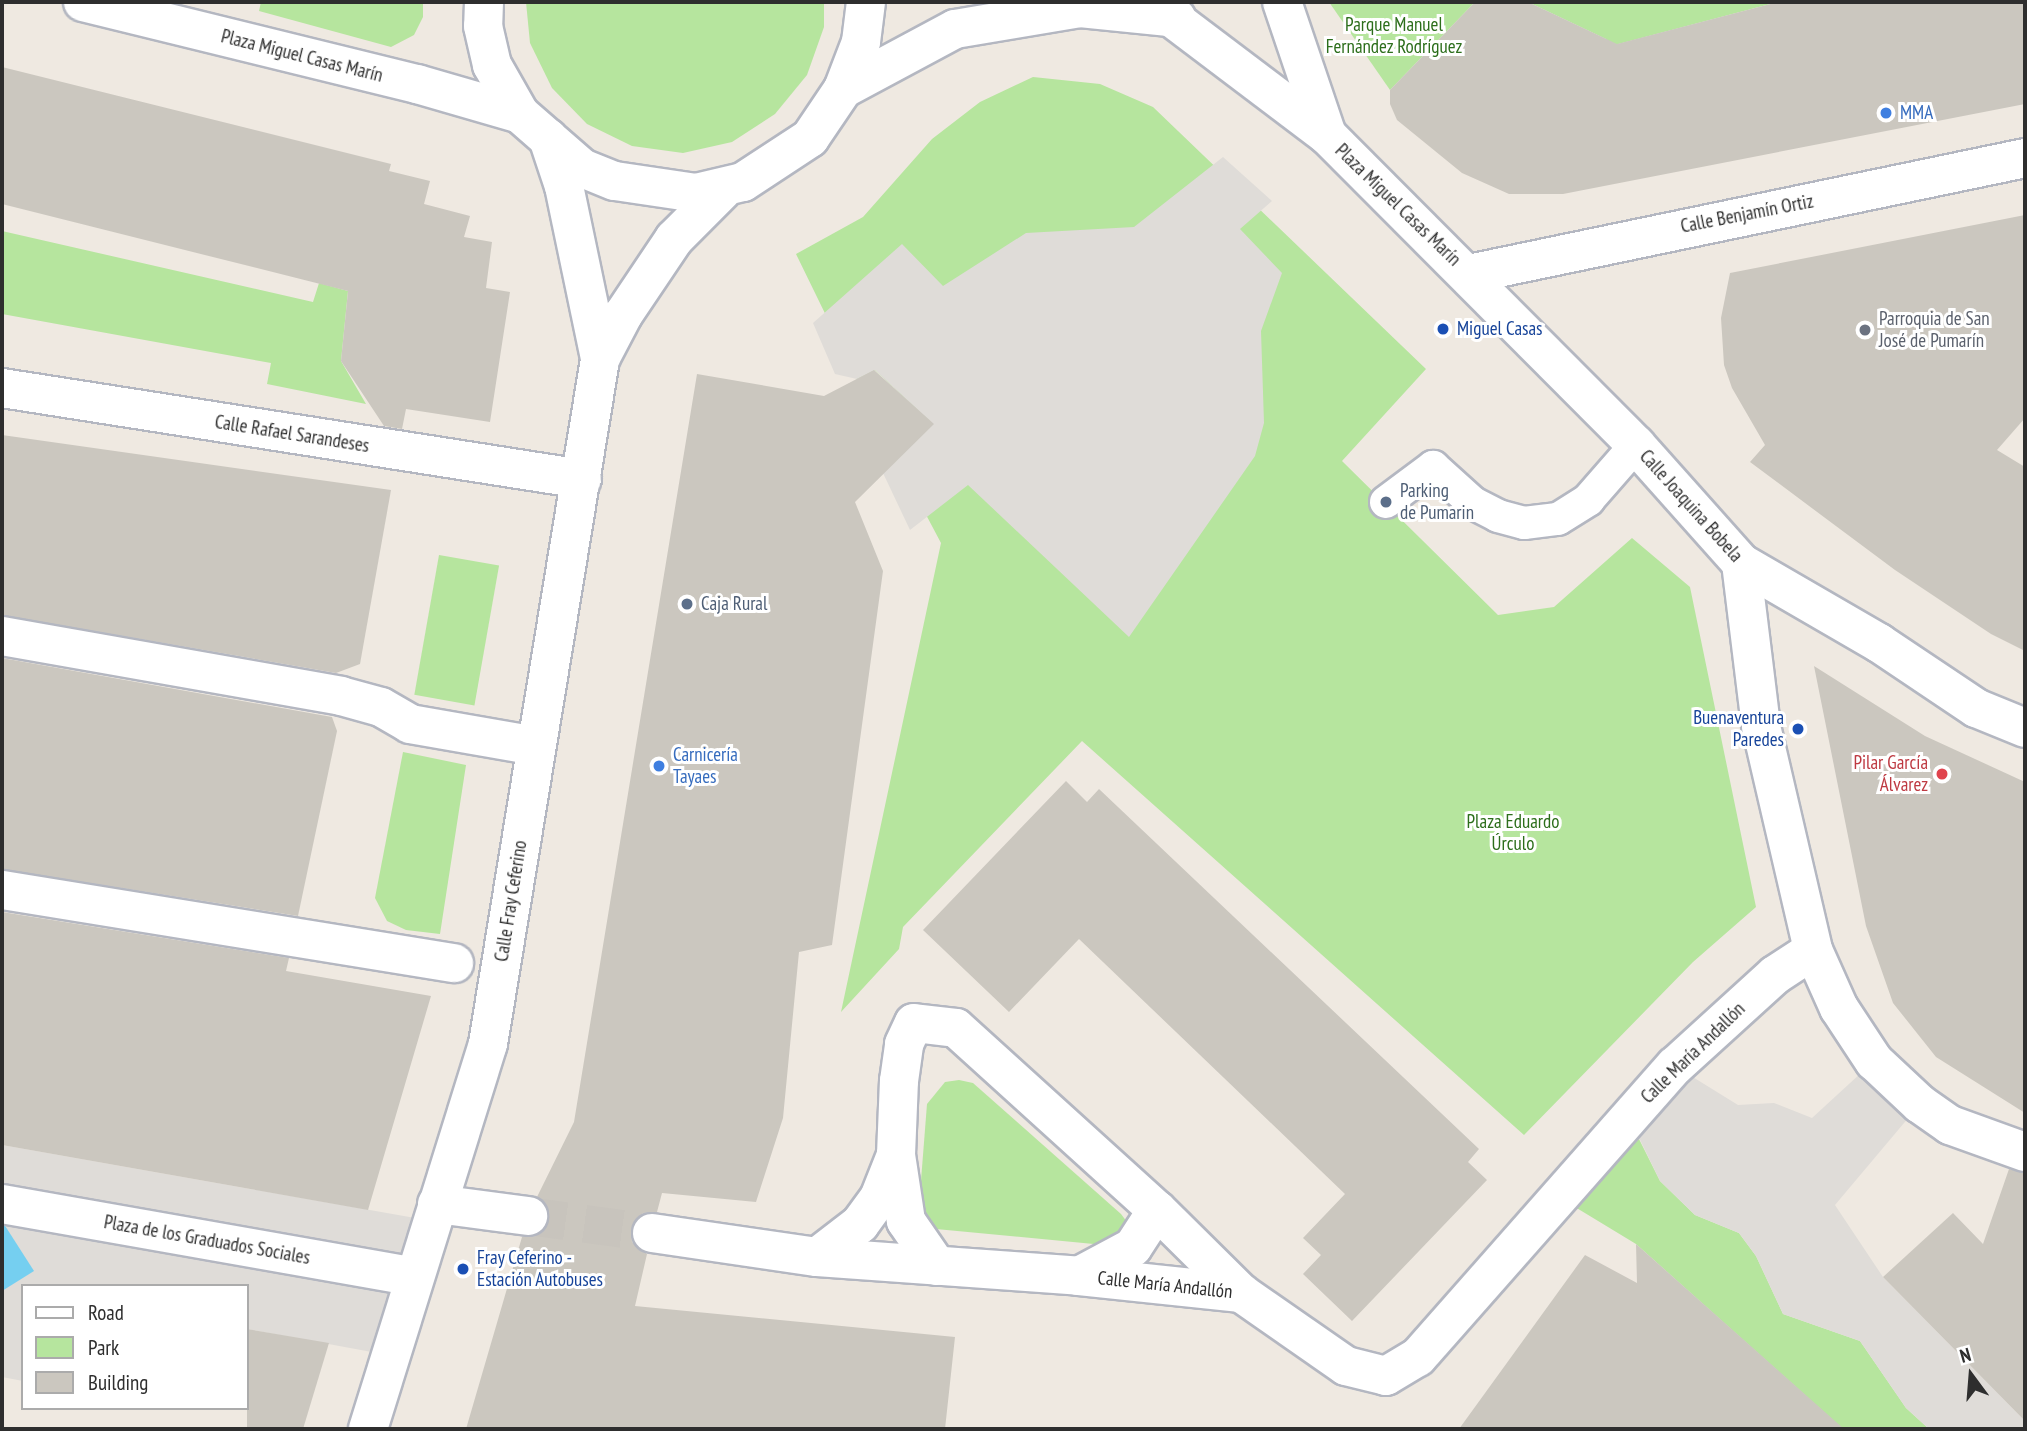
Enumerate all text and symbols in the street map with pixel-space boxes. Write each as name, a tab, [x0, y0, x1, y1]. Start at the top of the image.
park label: Parque Manuel Fernández Rodríguez	[1325, 14, 1463, 58]
street label: Plaza Miguel Casas Marín	[219, 25, 385, 87]
place label: MMA	[1900, 102, 1933, 124]
marker: MMA	[1878, 105, 1894, 121]
street label: Plaza Miguel Casas Marín	[1330, 139, 1466, 271]
street label: Calle Benjamín Ortiz	[1679, 190, 1815, 238]
place label: Parroquia de San José de Pumarín	[1879, 308, 1990, 352]
place label: Miguel Casas	[1457, 318, 1542, 340]
marker: Miguel Casas	[1435, 321, 1451, 337]
marker: Parroquia de San José de Pumarín	[1857, 322, 1873, 338]
street label: Calle Rafael Sarandeses	[213, 411, 371, 457]
street label: Calle Joaquina Bobela	[1635, 445, 1747, 567]
place label: Parking de Pumarin	[1400, 480, 1474, 524]
marker: Parking de Pumarin	[1378, 494, 1394, 510]
place label: Caja Rural	[701, 593, 767, 615]
marker: Caja Rural	[679, 596, 695, 612]
place label: Buenaventura Paredes	[1693, 707, 1784, 751]
marker: Buenaventura Paredes	[1790, 721, 1806, 737]
place label: Carnicería Tayaes	[673, 744, 738, 788]
place label: Pilar García Álvarez	[1853, 752, 1928, 796]
marker: Carnicería Tayaes	[651, 758, 667, 774]
marker: Pilar García Álvarez	[1934, 766, 1950, 782]
park label: Plaza Eduardo Úrculo	[1467, 811, 1559, 855]
street label: Calle Fray Ceferino	[490, 838, 532, 964]
street label: Calle María Andallón	[1636, 998, 1750, 1108]
street label: Plaza de los Graduados Sociales	[102, 1211, 312, 1269]
place label: Fray Ceferino - Estación Autobuses	[477, 1247, 604, 1291]
marker: Fray Ceferino - Estación Autobuses	[455, 1261, 471, 1277]
street label: Calle María Andallón	[1096, 1267, 1234, 1303]
legend	[21, 1284, 248, 1410]
text: Road	[88, 1299, 124, 1326]
text: Park	[88, 1334, 119, 1361]
north arrow	[1936, 1340, 2006, 1410]
text: N	[1957, 1342, 1973, 1368]
text: Building	[88, 1369, 148, 1396]

